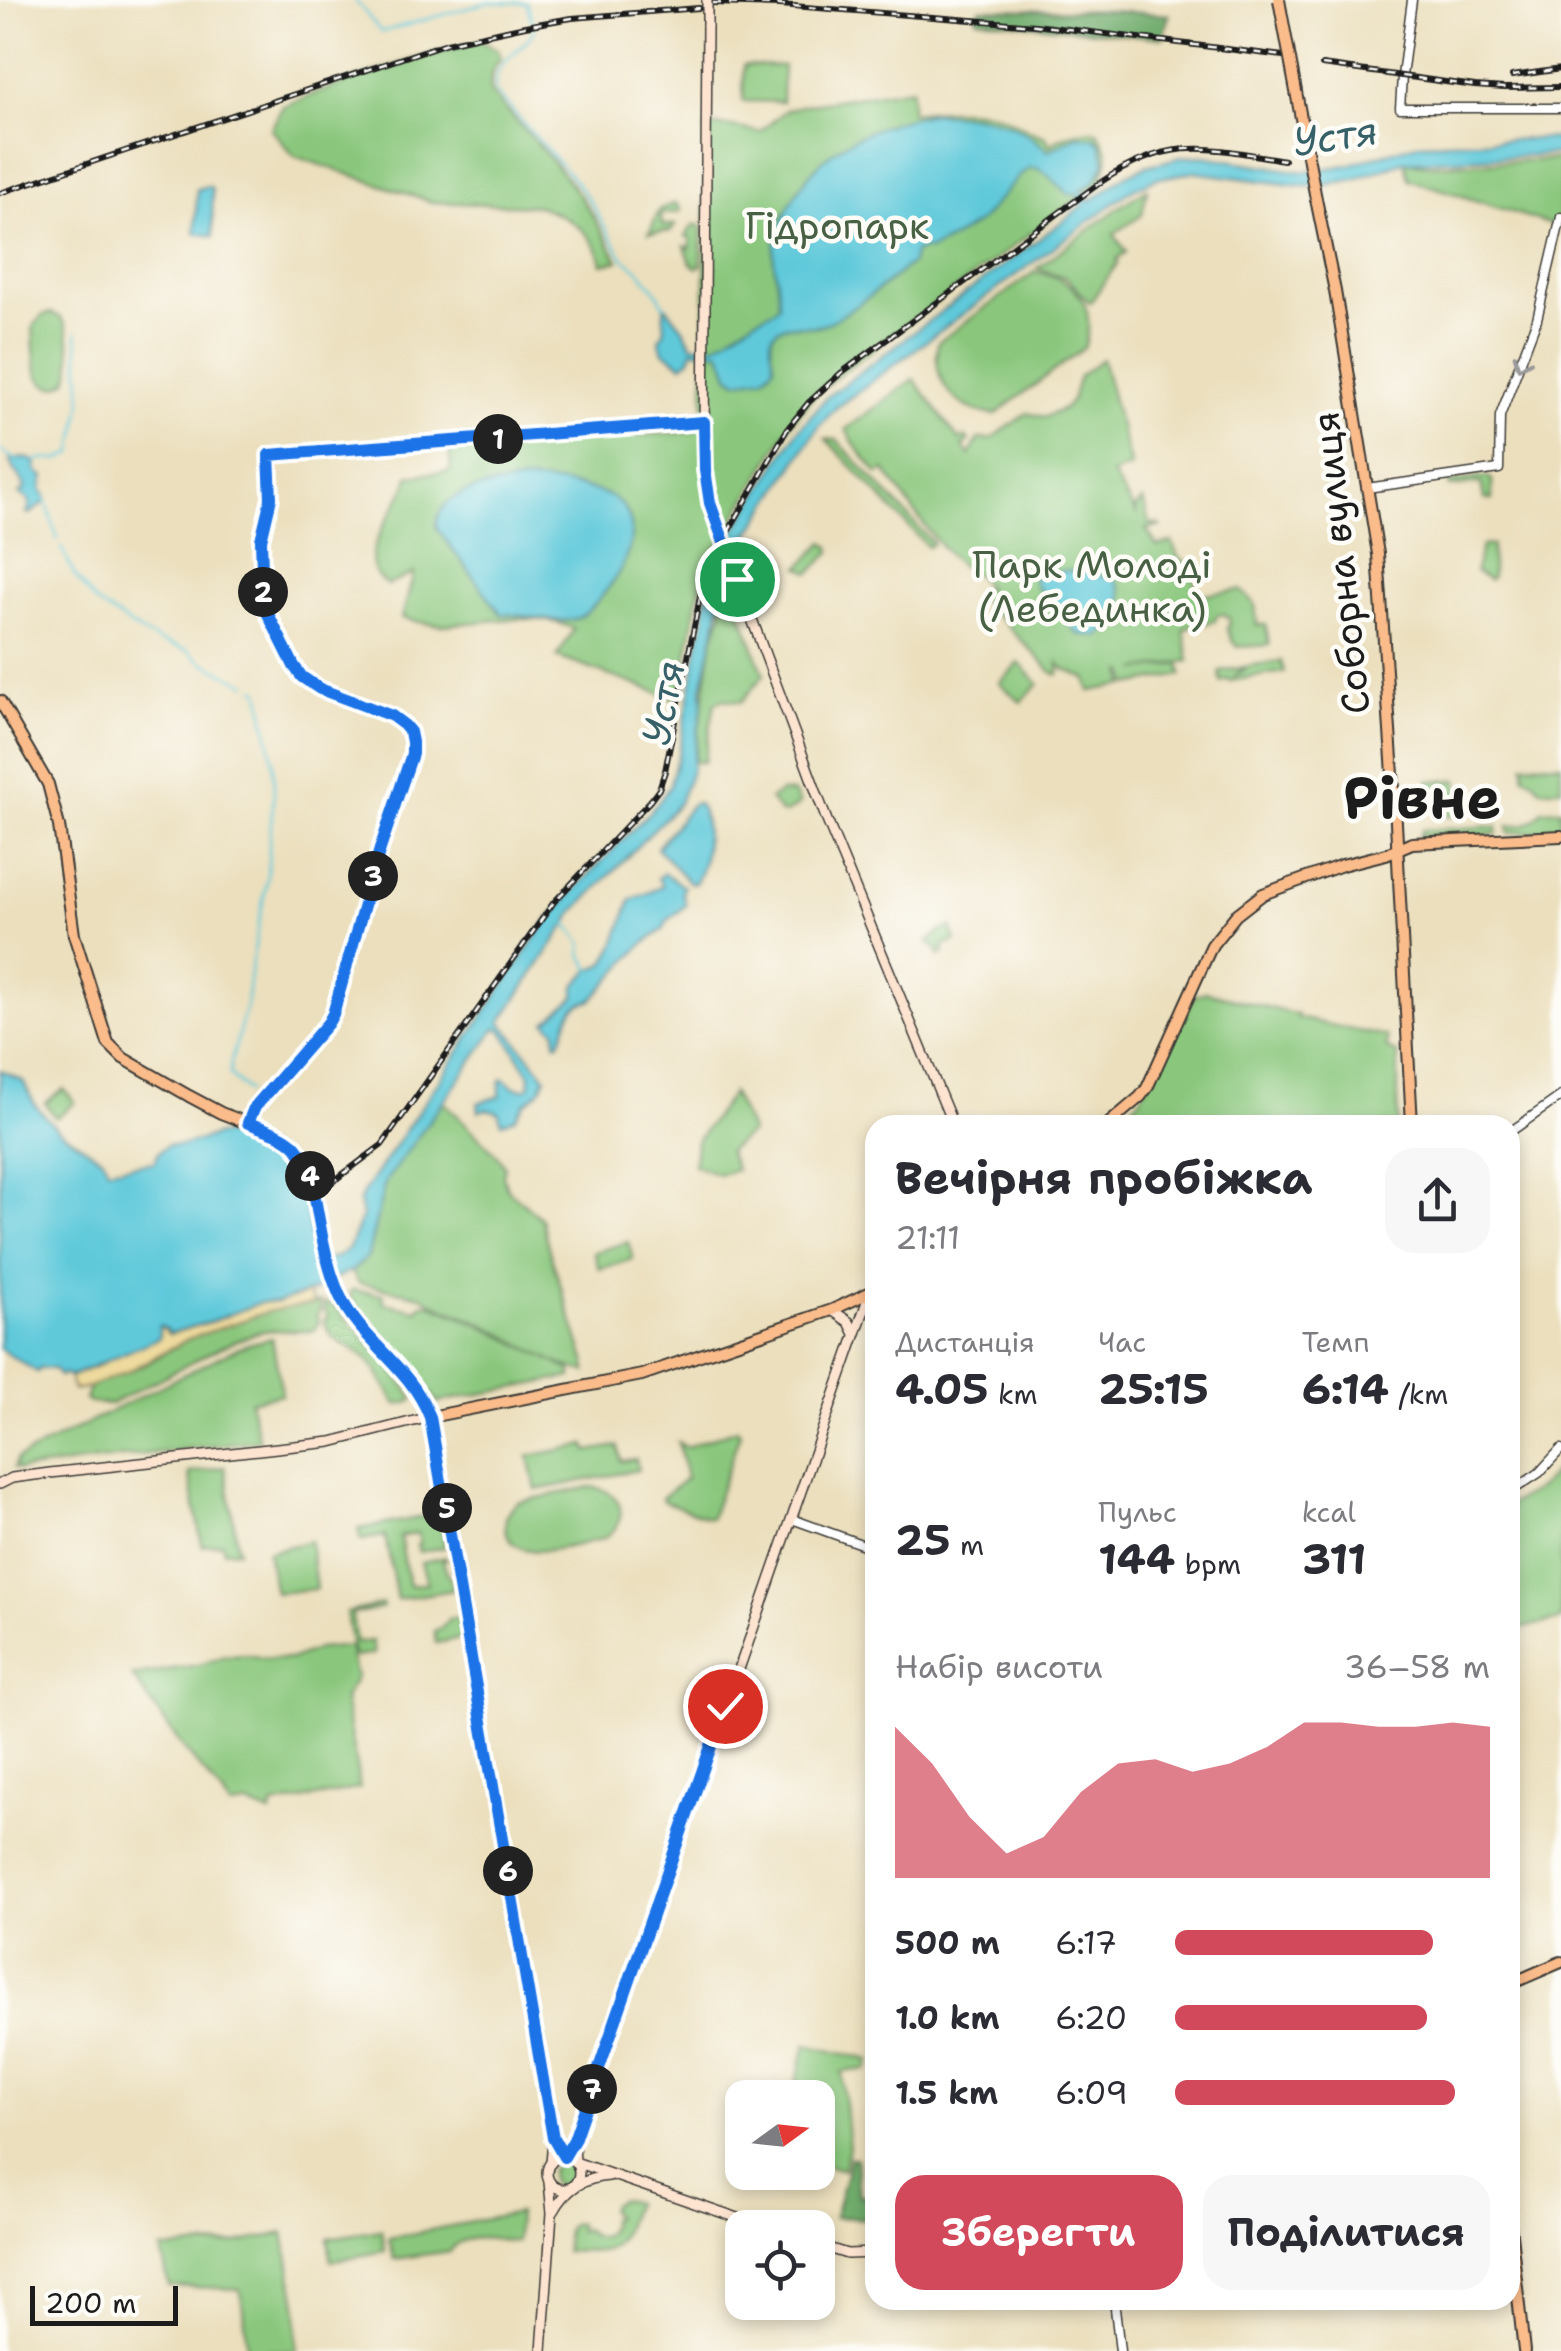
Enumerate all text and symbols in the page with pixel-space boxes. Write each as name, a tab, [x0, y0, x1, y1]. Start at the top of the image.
water label: Устя	[1289, 103, 1381, 169]
park label: Гідропарк	[745, 200, 929, 251]
one-way arrow	[1512, 353, 1533, 370]
street label: Соборна вулиця	[1299, 409, 1382, 717]
pin: 1	[473, 414, 523, 464]
text: 1	[492, 420, 504, 458]
pin	[695, 537, 780, 622]
park label: Парк Молоді (Лебединка)	[972, 539, 1212, 634]
icon: arrive	[710, 552, 765, 607]
pin: 2	[238, 567, 288, 617]
text: 2	[253, 573, 273, 611]
water label: Устя	[628, 656, 698, 750]
district label: Рівне	[1343, 759, 1501, 837]
pin: 3	[348, 851, 398, 901]
text: 3	[363, 857, 383, 895]
text: Вечірня пробіжка	[895, 1148, 1313, 1208]
button: share	[1385, 1148, 1490, 1253]
pin: 4	[285, 1151, 335, 1201]
text: 4	[300, 1157, 320, 1195]
text: 21:11	[895, 1216, 960, 1259]
text: Дистанція	[895, 1323, 1035, 1361]
text: Час	[1098, 1323, 1146, 1361]
text: Темп	[1302, 1323, 1369, 1361]
text: 4.05	[895, 1361, 989, 1417]
text: 25:15	[1098, 1361, 1209, 1417]
text: 6:14	[1302, 1361, 1389, 1417]
text: km	[989, 1375, 1038, 1413]
text: /km	[1389, 1375, 1449, 1413]
pin: 5	[422, 1483, 472, 1533]
text: 5	[438, 1489, 456, 1527]
text: Пульс	[1098, 1493, 1177, 1531]
text: kcal	[1302, 1493, 1356, 1531]
text: 25	[895, 1512, 950, 1568]
text: m	[950, 1526, 984, 1564]
text: 144	[1098, 1531, 1175, 1587]
text: 311	[1302, 1531, 1366, 1587]
text: bpm	[1175, 1545, 1241, 1583]
text: Набір висоти	[895, 1645, 1103, 1688]
text: 36–58 m	[1344, 1645, 1490, 1688]
pin	[683, 1664, 768, 1749]
icon: check	[698, 1679, 753, 1734]
pin: 6	[483, 1846, 533, 1896]
text: 6	[498, 1852, 518, 1890]
text: 500 m	[895, 1921, 1000, 1964]
text: 6:17	[1055, 1921, 1117, 1964]
text: 1.0 km	[895, 1996, 1000, 2039]
text: 6:20	[1055, 1996, 1127, 2039]
pin: 7	[567, 2064, 617, 2114]
text: 7	[582, 2070, 602, 2108]
text: 1.5 km	[895, 2071, 998, 2114]
text: 6:09	[1055, 2071, 1128, 2114]
north arrow	[725, 2080, 835, 2190]
map controls	[725, 2080, 835, 2320]
button: Зберегти	[895, 2175, 1183, 2290]
button: Поділитися	[1203, 2175, 1490, 2290]
button: locate	[725, 2210, 835, 2320]
scale bar	[30, 2281, 178, 2326]
text: 200 m	[45, 2284, 136, 2322]

